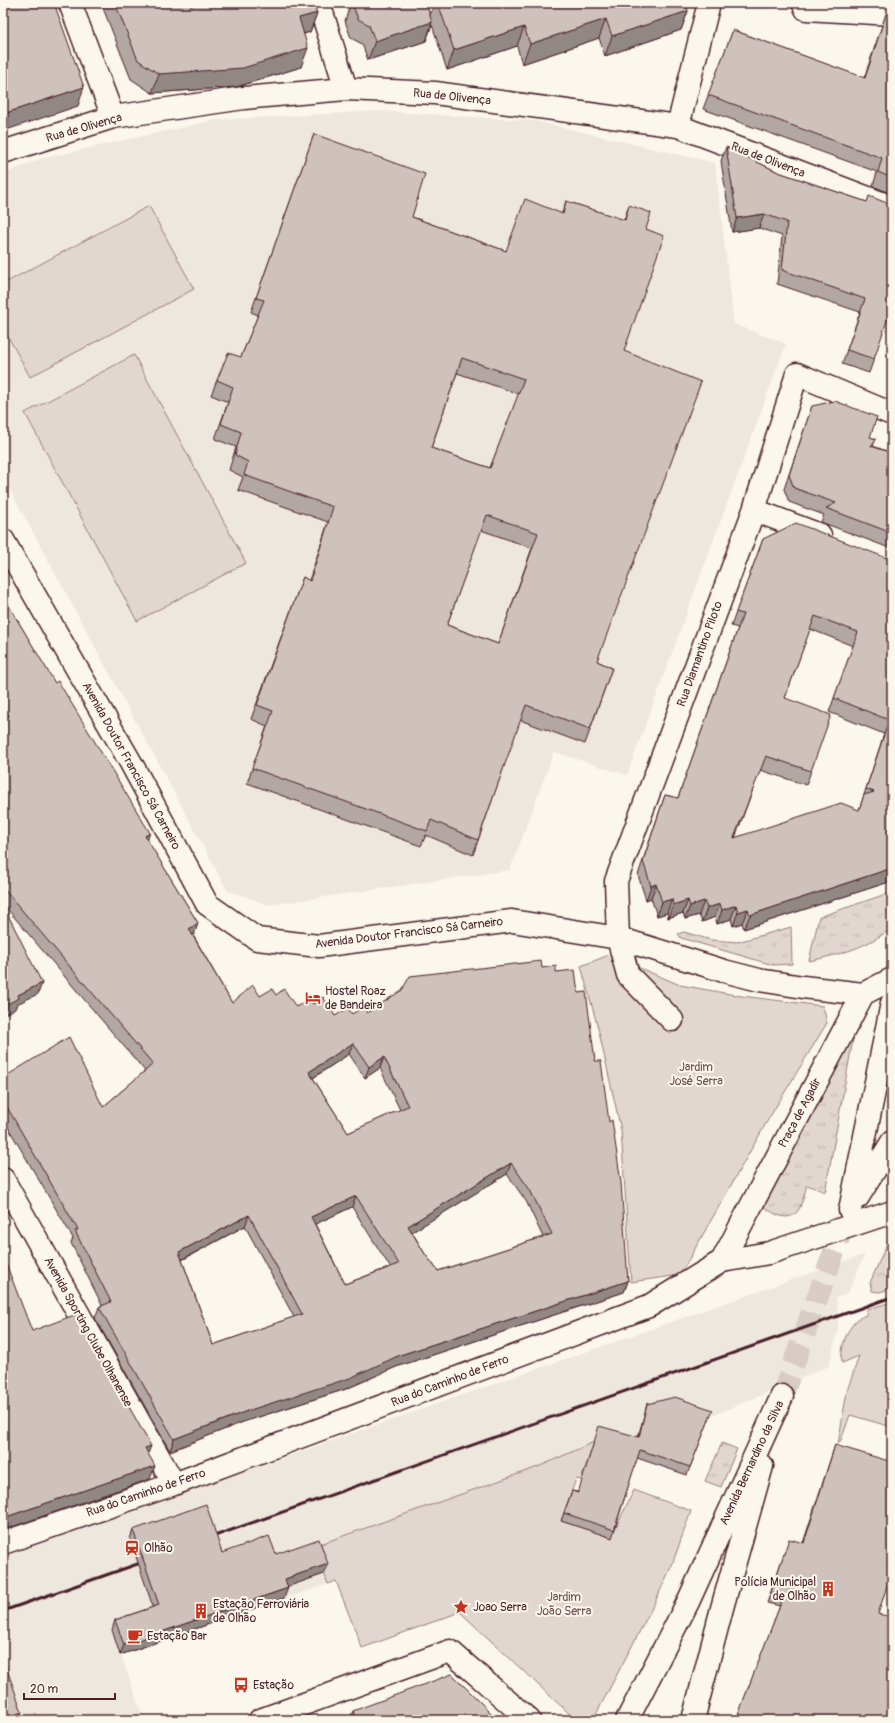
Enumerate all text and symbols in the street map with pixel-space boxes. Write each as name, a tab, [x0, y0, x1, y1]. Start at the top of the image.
street label: Rua de Olivença	[412, 85, 492, 109]
street label: Rua de Olivença	[44, 110, 124, 146]
street label: Rua de Olivença	[729, 139, 808, 181]
street label: Rua Diamantino Piloto	[674, 599, 726, 709]
street label: Avenida Doutor Francisco Sá Carneiro	[79, 680, 184, 853]
street label: Avenida Doutor Francisco Sá Carneiro	[314, 914, 504, 952]
place label: Hostel Roaz de Bandeira	[325, 984, 386, 1013]
hotel icon: Hostel Roaz de Bandeira	[304, 989, 322, 1007]
park label: Jardim José Serra	[669, 1060, 723, 1089]
street label: Praça de Agadir	[775, 1075, 825, 1150]
street label: Avenida Sporting Clube Olhanense	[40, 1254, 136, 1410]
street label: Rua do Caminho de Ferro	[389, 1351, 512, 1410]
street label: Avenida Bernardino da Silva	[717, 1398, 788, 1528]
street label: Rua do Caminho de Ferro	[84, 1465, 208, 1520]
station icon: Olhão	[123, 1539, 141, 1557]
place label: Olhão	[144, 1541, 173, 1556]
place label: Polícia Municipal de Olhão	[734, 1575, 817, 1604]
building icon: Polícia Municipal de Olhão	[819, 1580, 837, 1598]
park label: Jardim João Serra	[537, 1590, 592, 1619]
place label: Estação Ferroviária de Olhão	[213, 1597, 310, 1626]
place icon: Joao Serra	[452, 1598, 470, 1616]
place label: Joao Serra	[473, 1600, 527, 1615]
building icon: Estação Ferroviária de Olhão	[192, 1602, 210, 1620]
cafe icon: Estação Bar	[126, 1627, 144, 1645]
place label: Estação Bar	[147, 1629, 208, 1644]
scale bar	[24, 1675, 115, 1701]
bus stop icon: Estação	[232, 1676, 250, 1694]
place label: Estação	[253, 1678, 294, 1693]
text: 20 m	[30, 1682, 59, 1697]

